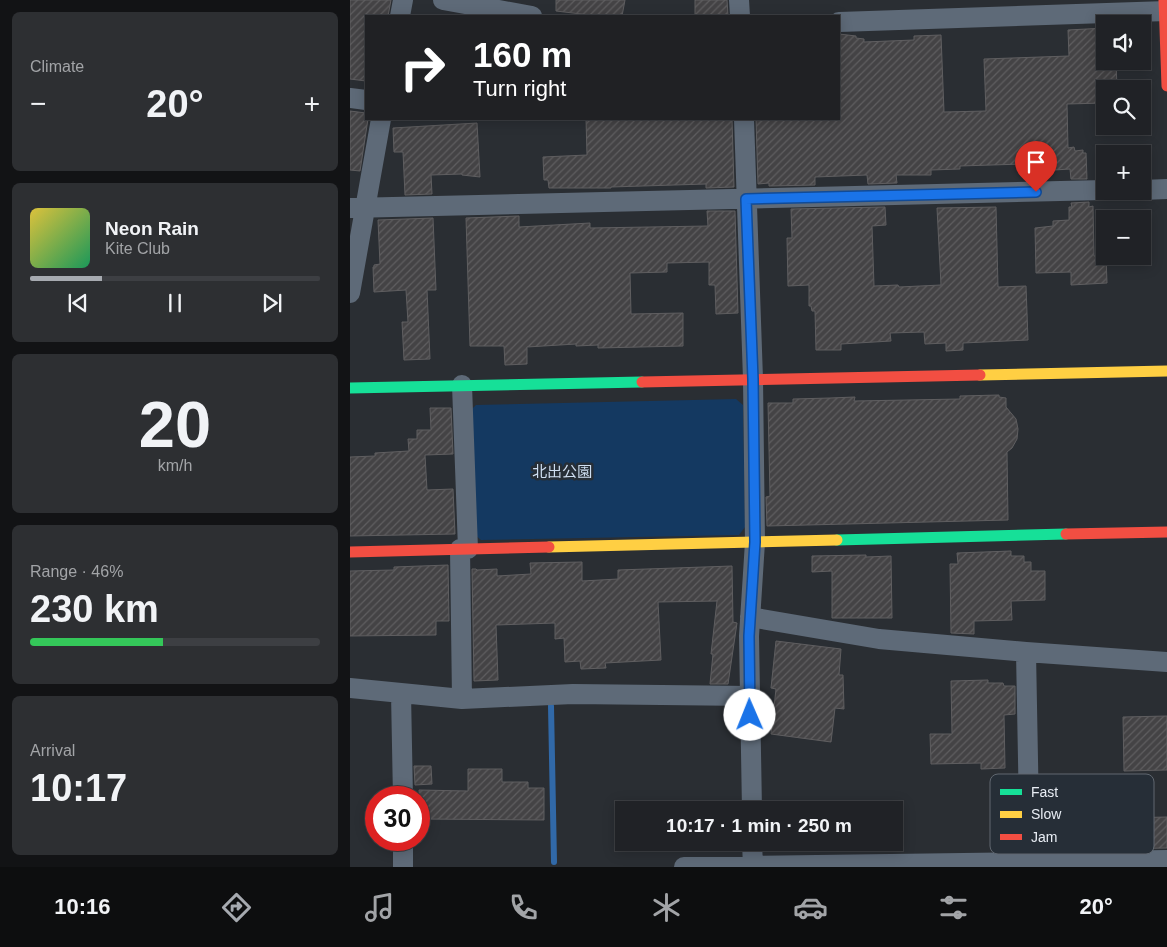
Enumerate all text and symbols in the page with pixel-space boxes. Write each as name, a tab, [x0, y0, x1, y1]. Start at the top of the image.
map controls	[1096, 15, 1151, 265]
button: sound	[1096, 15, 1151, 70]
icon: right	[390, 35, 455, 100]
text: 160 m	[473, 35, 572, 74]
text: Climate	[30, 58, 84, 75]
text: Turn right	[473, 76, 566, 101]
button: search	[1096, 80, 1151, 135]
text: 20°	[146, 83, 204, 125]
text: −	[30, 88, 46, 119]
text: +	[304, 88, 320, 119]
pin	[1015, 141, 1057, 192]
button: +	[1096, 145, 1151, 200]
icon: arrive	[1022, 148, 1050, 176]
button: −	[1096, 210, 1151, 265]
text: Neon Rain	[105, 218, 199, 239]
text: Kite Club	[105, 240, 170, 257]
icon: previous	[64, 289, 92, 317]
icon: pause	[161, 289, 189, 317]
icon: next	[258, 289, 286, 317]
text: 20	[139, 388, 211, 461]
text: km/h	[158, 457, 192, 474]
park label: 北出公園	[532, 463, 592, 480]
text: Range · 46%	[30, 563, 123, 580]
text: 230 km	[30, 588, 159, 630]
position arrow	[723, 688, 775, 740]
text: Arrival	[30, 742, 75, 759]
text: 10:17	[30, 767, 127, 809]
legend	[990, 774, 1154, 854]
text: Fast	[1031, 784, 1058, 800]
speed limit sign: 30	[365, 786, 430, 851]
text: Slow	[1031, 806, 1062, 822]
text: 10:17 · 1 min · 250 m	[666, 815, 852, 836]
text: Jam	[1031, 829, 1057, 845]
icon: directions	[219, 890, 254, 925]
icon: music	[362, 890, 397, 925]
icon: phone	[506, 890, 541, 925]
icon: climate	[649, 890, 684, 925]
icon: car	[793, 890, 828, 925]
icon: filters	[936, 890, 971, 925]
text: 10:16	[54, 894, 110, 919]
text: 20°	[1079, 894, 1113, 919]

